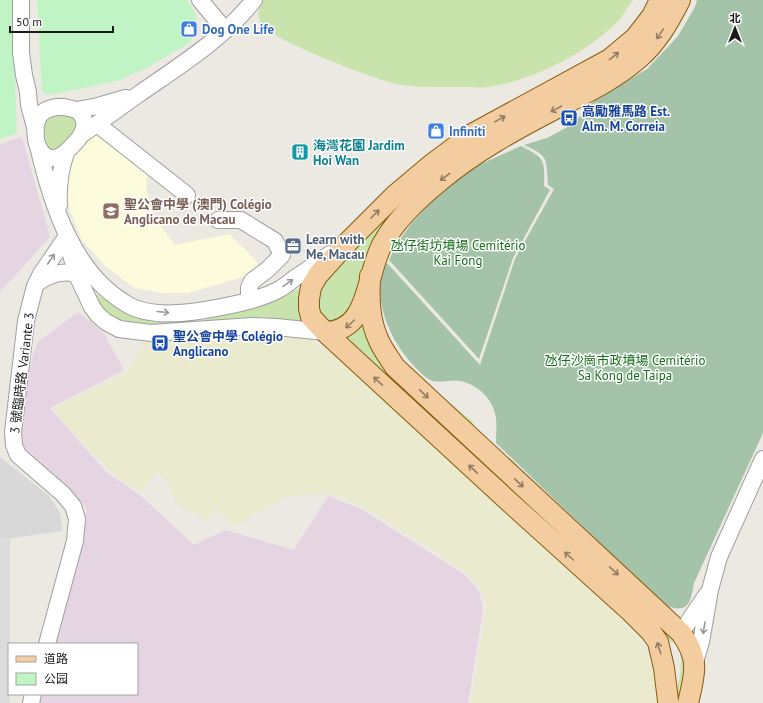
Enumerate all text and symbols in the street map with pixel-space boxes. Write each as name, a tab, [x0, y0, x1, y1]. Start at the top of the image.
scale bar	[10, 8, 113, 34]
north arrow	[715, 8, 755, 48]
text: 北	[730, 11, 741, 25]
text: 50 m	[16, 14, 42, 29]
shop icon: Dog One Life	[179, 19, 199, 39]
place label: Dog One Life	[202, 21, 274, 38]
one-way arrow	[656, 28, 664, 39]
one-way arrow	[608, 51, 619, 60]
place label: 高勵雅馬路 Est. Alm. M. Correia	[582, 103, 670, 135]
one-way arrow	[550, 105, 562, 113]
bus stop icon: 高勵雅馬路 Est. Alm. M. Correia	[559, 108, 579, 128]
one-way arrow	[494, 115, 506, 122]
shop icon: Infiniti	[426, 121, 446, 141]
place label: Infiniti	[449, 123, 486, 140]
place label: 海灣花園 Jardim Hoi Wan	[313, 137, 405, 169]
building icon: 海灣花園 Jardim Hoi Wan	[290, 142, 310, 162]
one-way arrow	[440, 172, 451, 181]
place label: 聖公會中學 (澳門) Colégio Anglicano de Macau	[124, 196, 272, 228]
school or university icon: 聖公會中學 (澳門) Colégio Anglicano de Macau	[101, 201, 121, 221]
one-way arrow	[370, 210, 380, 219]
place label: Learn with Me, Macau	[306, 231, 365, 263]
office icon: Learn with Me, Macau	[283, 236, 303, 256]
park label: 氹仔街坊墳場 Cemitério Kai Fong	[391, 237, 525, 269]
one-way arrow	[47, 254, 55, 265]
one-way arrow	[282, 279, 293, 287]
one-way arrow	[156, 309, 169, 316]
street label: 3 號臨時路 Variante 3	[6, 311, 38, 435]
one-way arrow	[345, 319, 355, 328]
place label: 聖公會中學 Colégio Anglicano	[173, 328, 283, 360]
bus stop icon: 聖公會中學 Colégio Anglicano	[150, 333, 170, 353]
park label: 氹仔沙崗市政墳場 Cemitério Sa Kong de Taipa	[545, 352, 705, 384]
one-way arrow	[373, 377, 383, 386]
one-way arrow	[418, 389, 428, 398]
one-way arrow	[468, 464, 478, 474]
one-way arrow	[514, 478, 524, 487]
one-way arrow	[564, 552, 575, 561]
one-way arrow	[609, 566, 619, 576]
one-way arrow	[700, 621, 708, 634]
one-way arrow	[655, 642, 662, 655]
legend	[8, 643, 138, 695]
text: 道路	[44, 651, 68, 666]
text: 公园	[44, 671, 68, 686]

